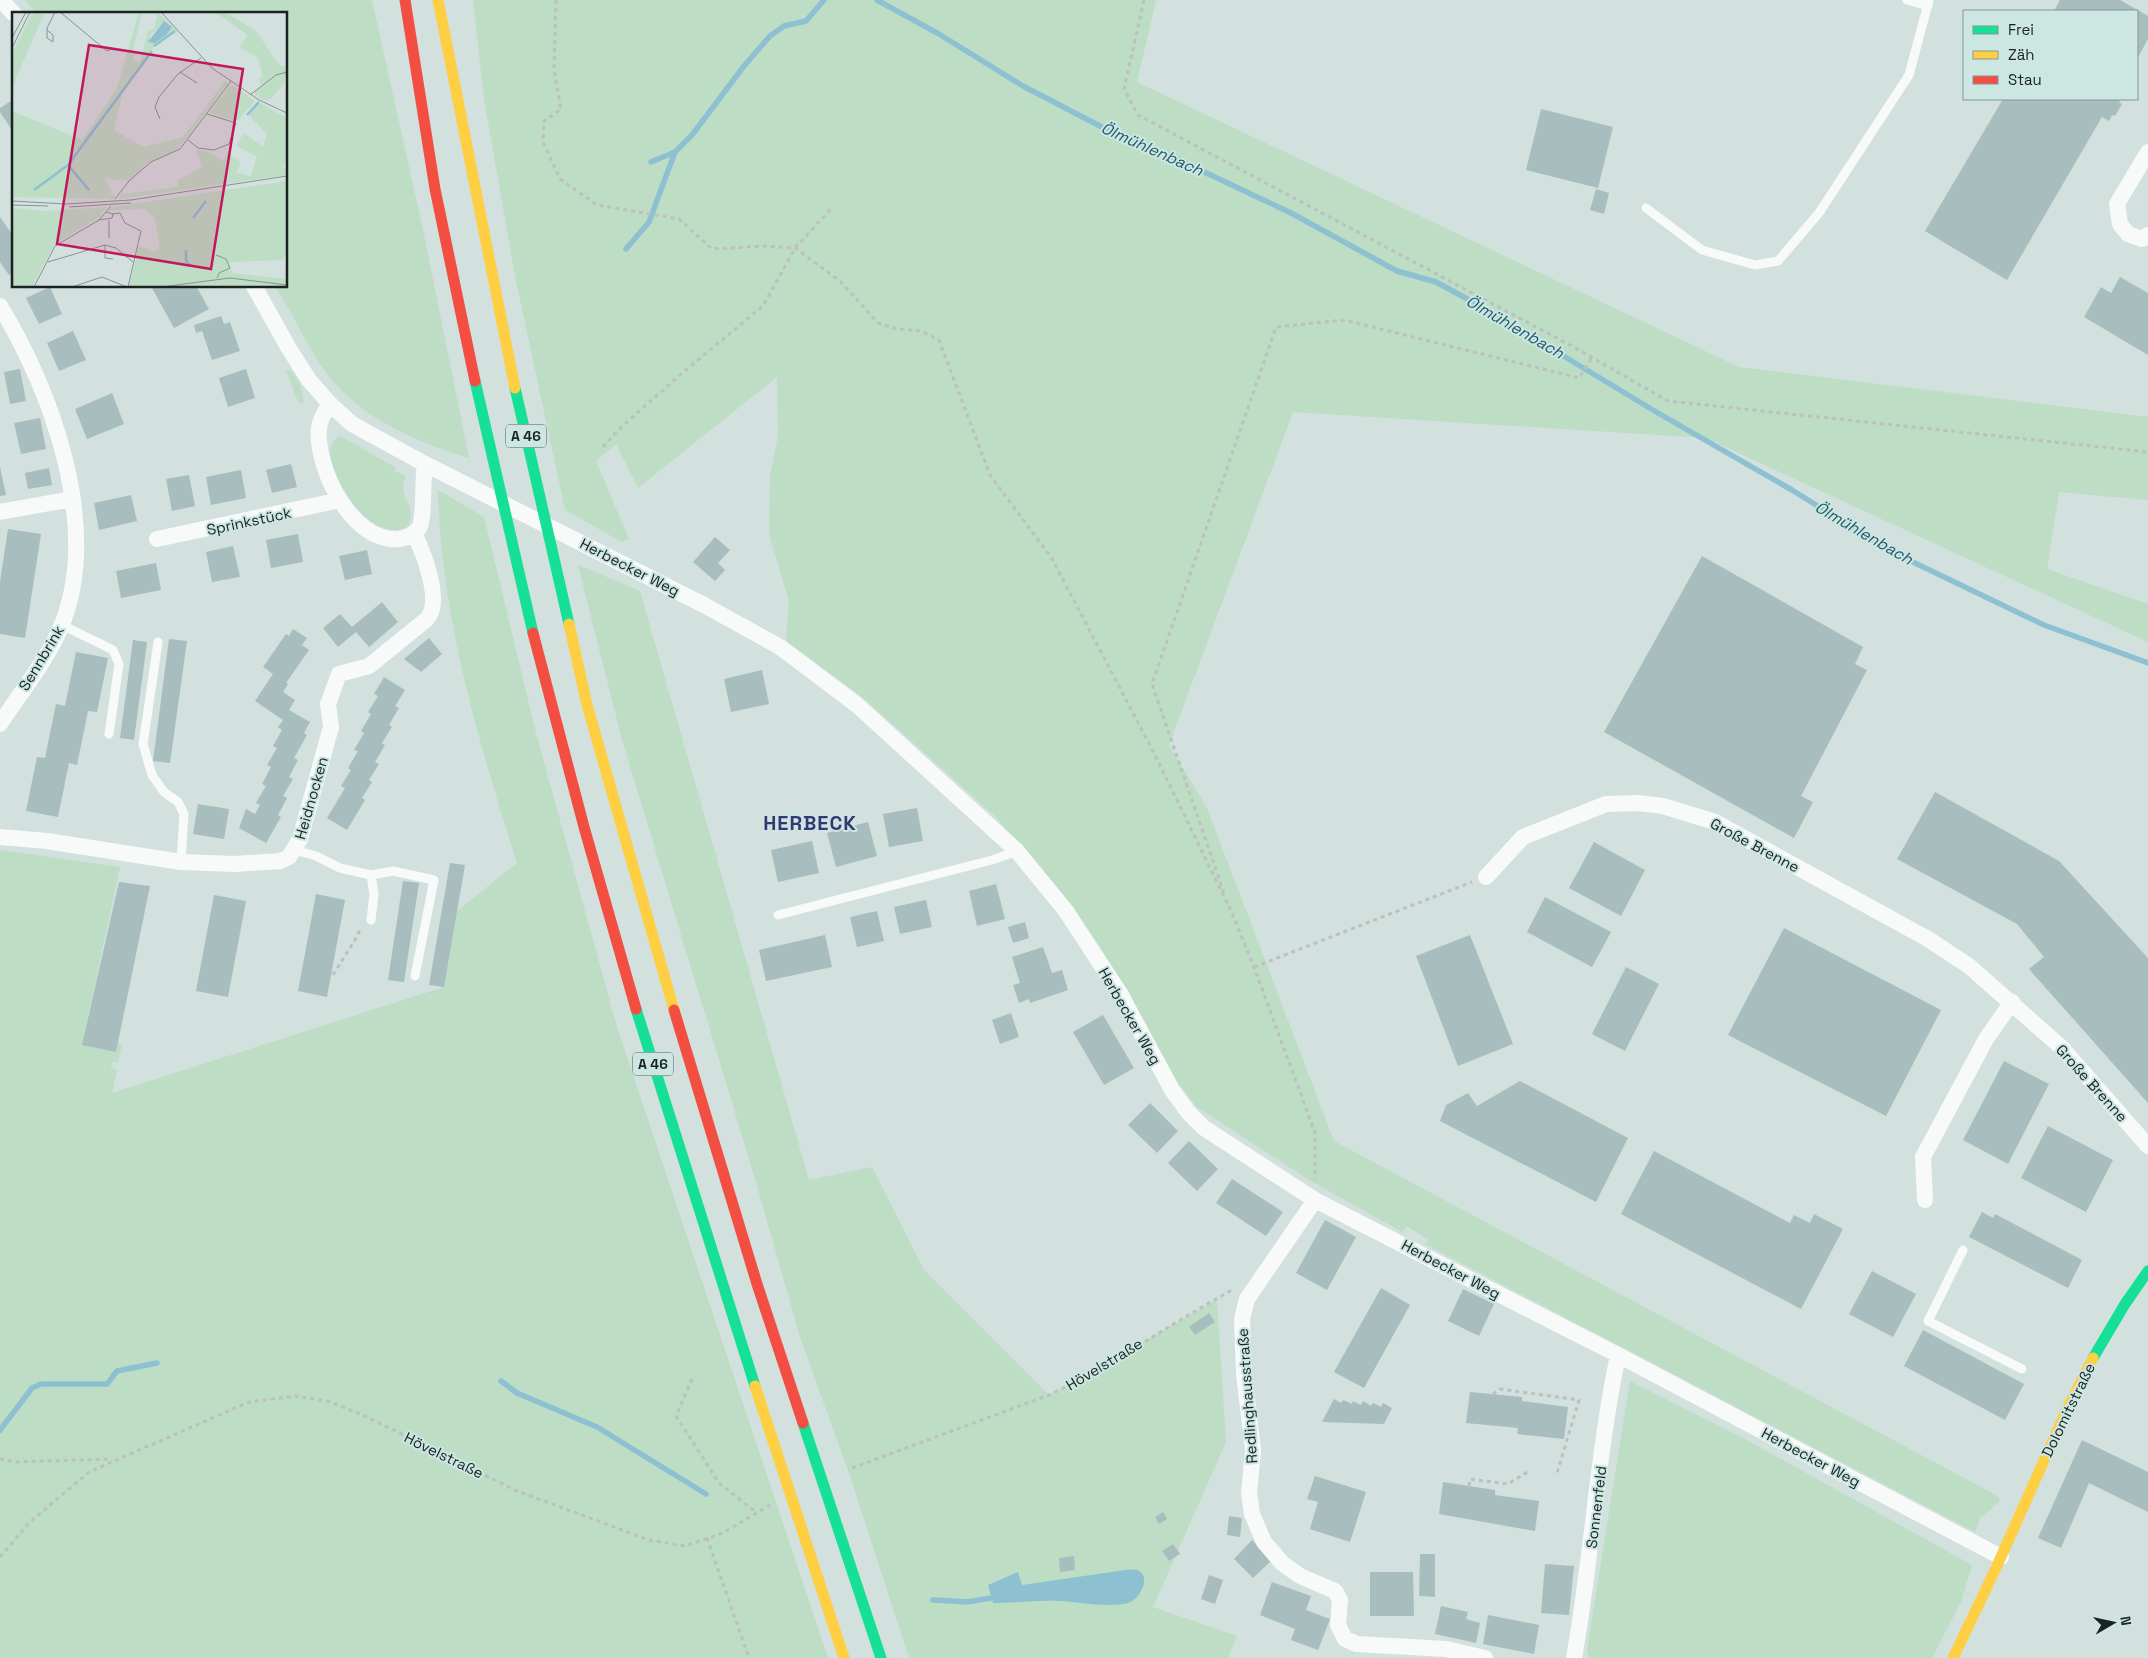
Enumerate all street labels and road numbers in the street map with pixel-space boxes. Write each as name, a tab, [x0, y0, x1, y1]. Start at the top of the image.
road number: A 46	[506, 424, 546, 448]
street label: Sprinkstück	[205, 503, 293, 539]
street label: Herbecker Weg	[577, 534, 683, 600]
street label: Sennbrink	[14, 622, 68, 694]
street label: Heidnocken	[290, 754, 332, 842]
street label: Große Brenne	[1707, 814, 1803, 876]
street label: Herbecker Weg	[1094, 964, 1166, 1068]
street label: Große Brenne	[2052, 1040, 2132, 1126]
road number: A 46	[633, 1052, 673, 1076]
street label: Herbecker Weg	[1398, 1235, 1504, 1303]
street label: Redlinghausstraße	[1233, 1327, 1261, 1464]
street label: Hövelstraße	[1062, 1334, 1146, 1394]
street label: Dolomitstraße	[2037, 1360, 2099, 1460]
street label: Herbecker Weg	[1758, 1423, 1864, 1491]
street label: Hövelstraße	[401, 1428, 487, 1482]
street label: Sonnenfeld	[1581, 1465, 1611, 1549]

